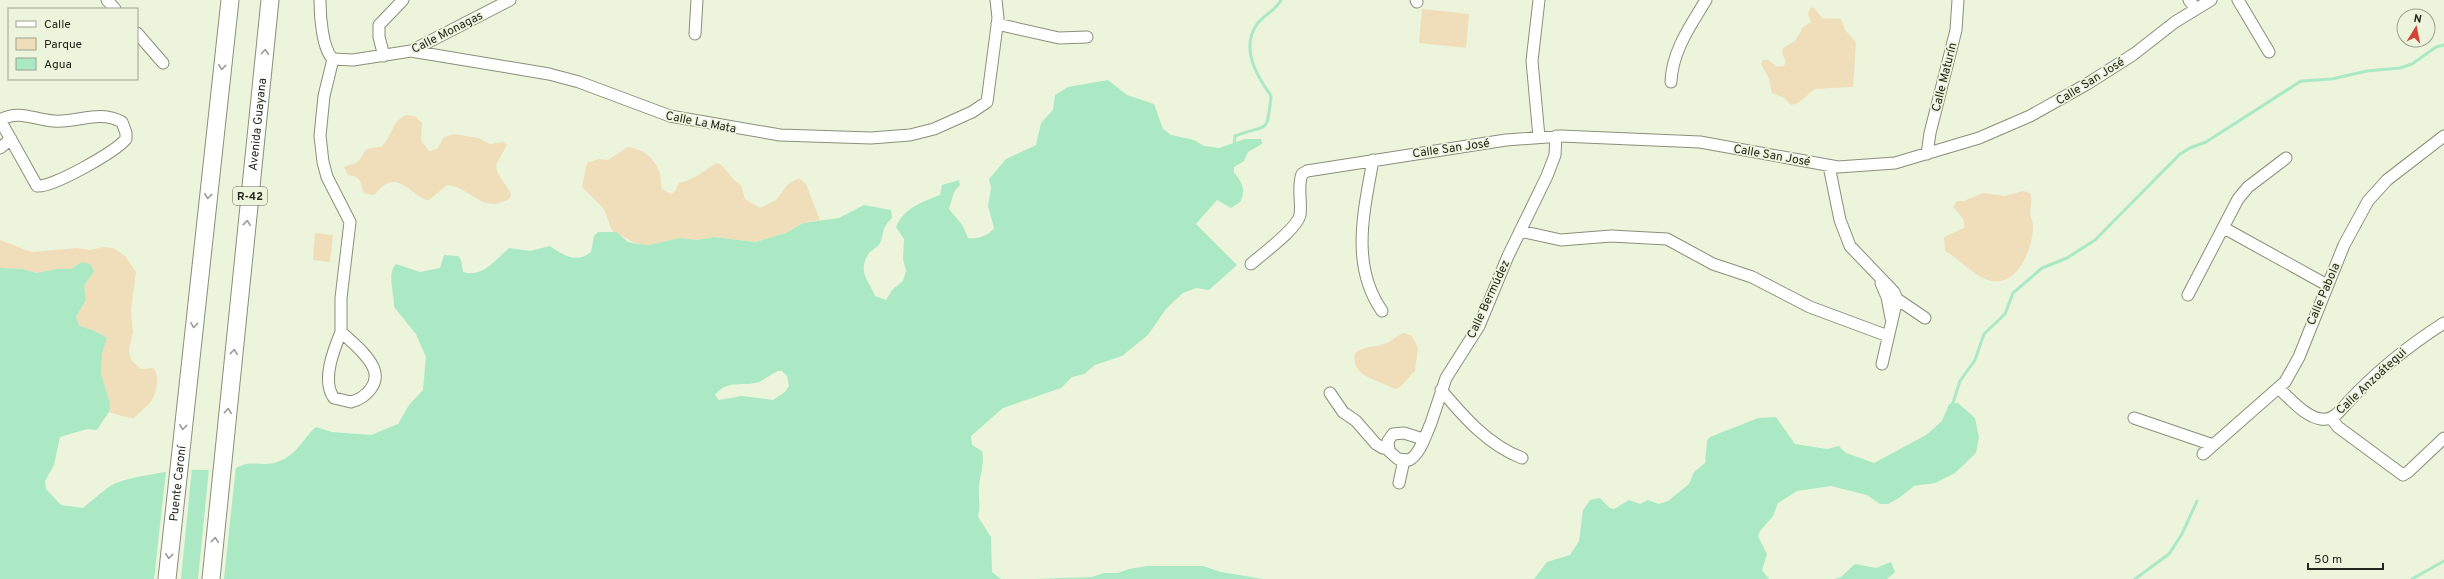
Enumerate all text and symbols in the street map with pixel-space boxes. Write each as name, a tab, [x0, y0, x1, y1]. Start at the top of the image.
legend	[8, 8, 138, 80]
street label: Calle Monagas	[409, 8, 486, 58]
north arrow	[2396, 8, 2436, 48]
text: N	[2412, 12, 2423, 27]
text: Calle	[44, 17, 71, 33]
text: Parque	[44, 37, 82, 53]
street label: Calle Maturín	[1929, 41, 1961, 113]
one-way arrow	[260, 49, 269, 55]
street label: Calle San José	[2053, 54, 2128, 109]
text: Agua	[44, 57, 72, 73]
one-way arrow	[218, 63, 227, 70]
street label: Avenida Guayana	[246, 77, 271, 172]
street label: Calle La Mata	[664, 108, 737, 138]
street label: Calle San José	[1411, 136, 1491, 162]
street label: Calle San José	[1732, 141, 1812, 171]
road number: R-42	[233, 187, 267, 205]
one-way arrow	[204, 193, 213, 199]
one-way arrow	[243, 220, 252, 226]
street label: Calle Bermúdez	[1464, 258, 1514, 341]
street label: Calle Pabola	[2304, 261, 2344, 328]
one-way arrow	[190, 322, 199, 328]
street label: Calle Anzoátegui	[2333, 345, 2410, 419]
one-way arrow	[230, 349, 239, 355]
one-way arrow	[224, 408, 233, 414]
one-way arrow	[179, 424, 188, 430]
street label: Puente Caroní	[166, 444, 191, 522]
one-way arrow	[210, 537, 219, 543]
scale bar	[2308, 545, 2383, 571]
text: 50 m	[2314, 552, 2342, 568]
one-way arrow	[165, 553, 174, 559]

